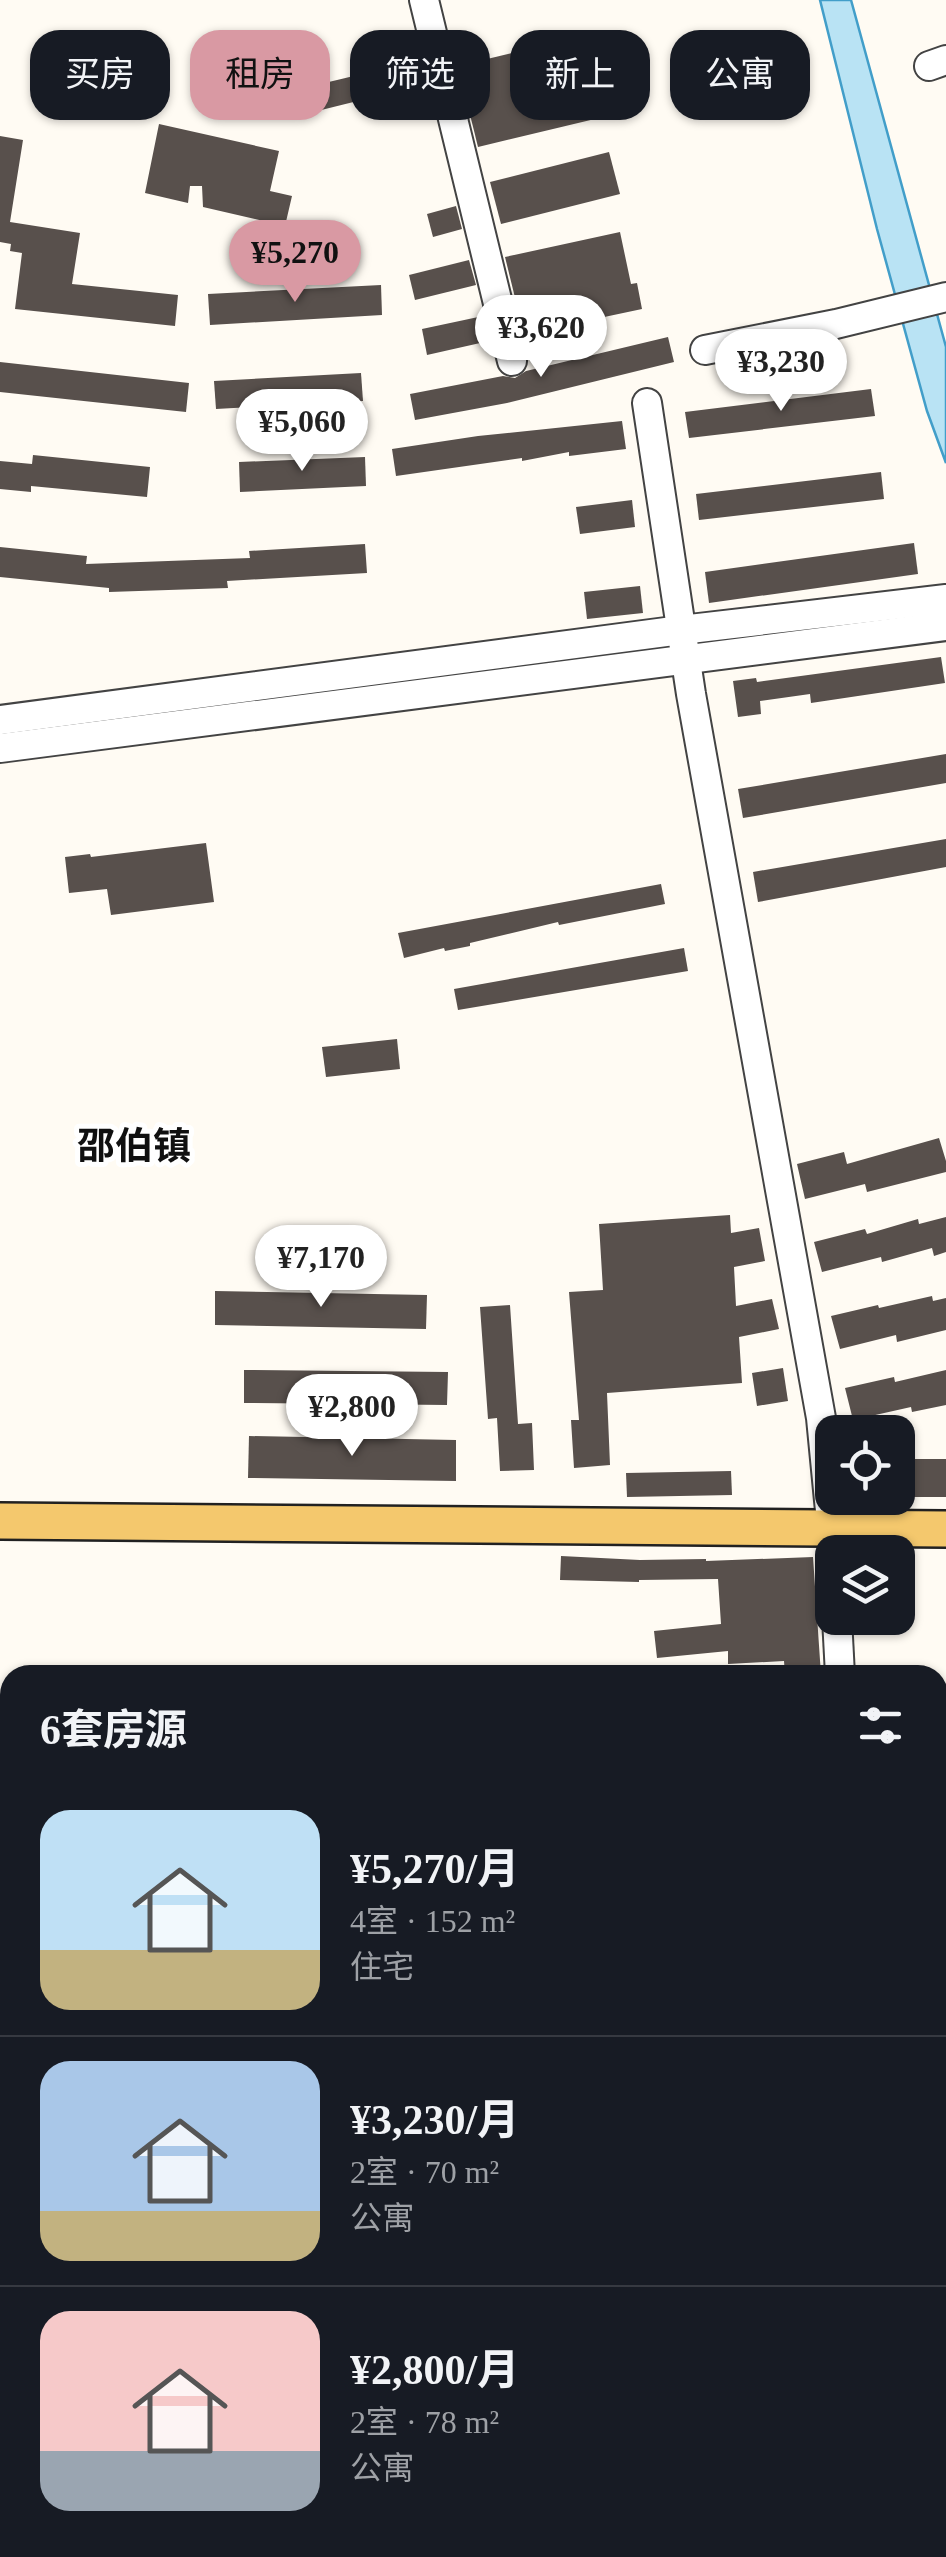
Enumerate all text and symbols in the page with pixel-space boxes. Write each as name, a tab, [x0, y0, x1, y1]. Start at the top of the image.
chip: 买房	[30, 30, 170, 120]
chip: 租房	[190, 30, 330, 120]
chip: 筛选	[350, 30, 490, 120]
chip: 新上	[510, 30, 650, 120]
chip: 公寓	[670, 30, 810, 120]
pin: ¥5,270	[214, 220, 376, 305]
text: ¥5,270	[251, 234, 339, 270]
pin: ¥3,620	[460, 295, 622, 380]
text: ¥3,620	[497, 309, 585, 345]
pin: ¥3,230	[700, 329, 862, 414]
text: ¥3,230	[737, 343, 825, 379]
pin: ¥5,060	[221, 389, 383, 474]
text: ¥5,060	[258, 403, 346, 439]
district label: 邵伯镇	[77, 1125, 191, 1167]
pin: ¥7,170	[240, 1225, 402, 1310]
text: ¥7,170	[277, 1239, 365, 1275]
pin: ¥2,800	[271, 1374, 433, 1459]
text: ¥2,800	[308, 1388, 396, 1424]
map controls	[815, 1415, 915, 1635]
button: locate	[815, 1415, 915, 1515]
button: layers	[815, 1535, 915, 1635]
icon: filters	[853, 1698, 908, 1753]
text: 6套房源	[40, 1707, 187, 1753]
text: ¥5,270/月	[350, 1846, 519, 1892]
icon: home	[120, 1850, 240, 1970]
text: 4室 · 152 m²	[350, 1903, 515, 1939]
text: 住宅	[350, 1949, 414, 1985]
text: ¥3,230/月	[350, 2097, 519, 2143]
icon: home	[120, 2101, 240, 2221]
text: 2室 · 70 m²	[350, 2154, 499, 2190]
text: 公寓	[350, 2200, 414, 2236]
text: ¥2,800/月	[350, 2347, 519, 2393]
icon: home	[120, 2351, 240, 2471]
text: 2室 · 78 m²	[350, 2404, 499, 2440]
text: 公寓	[350, 2450, 414, 2486]

